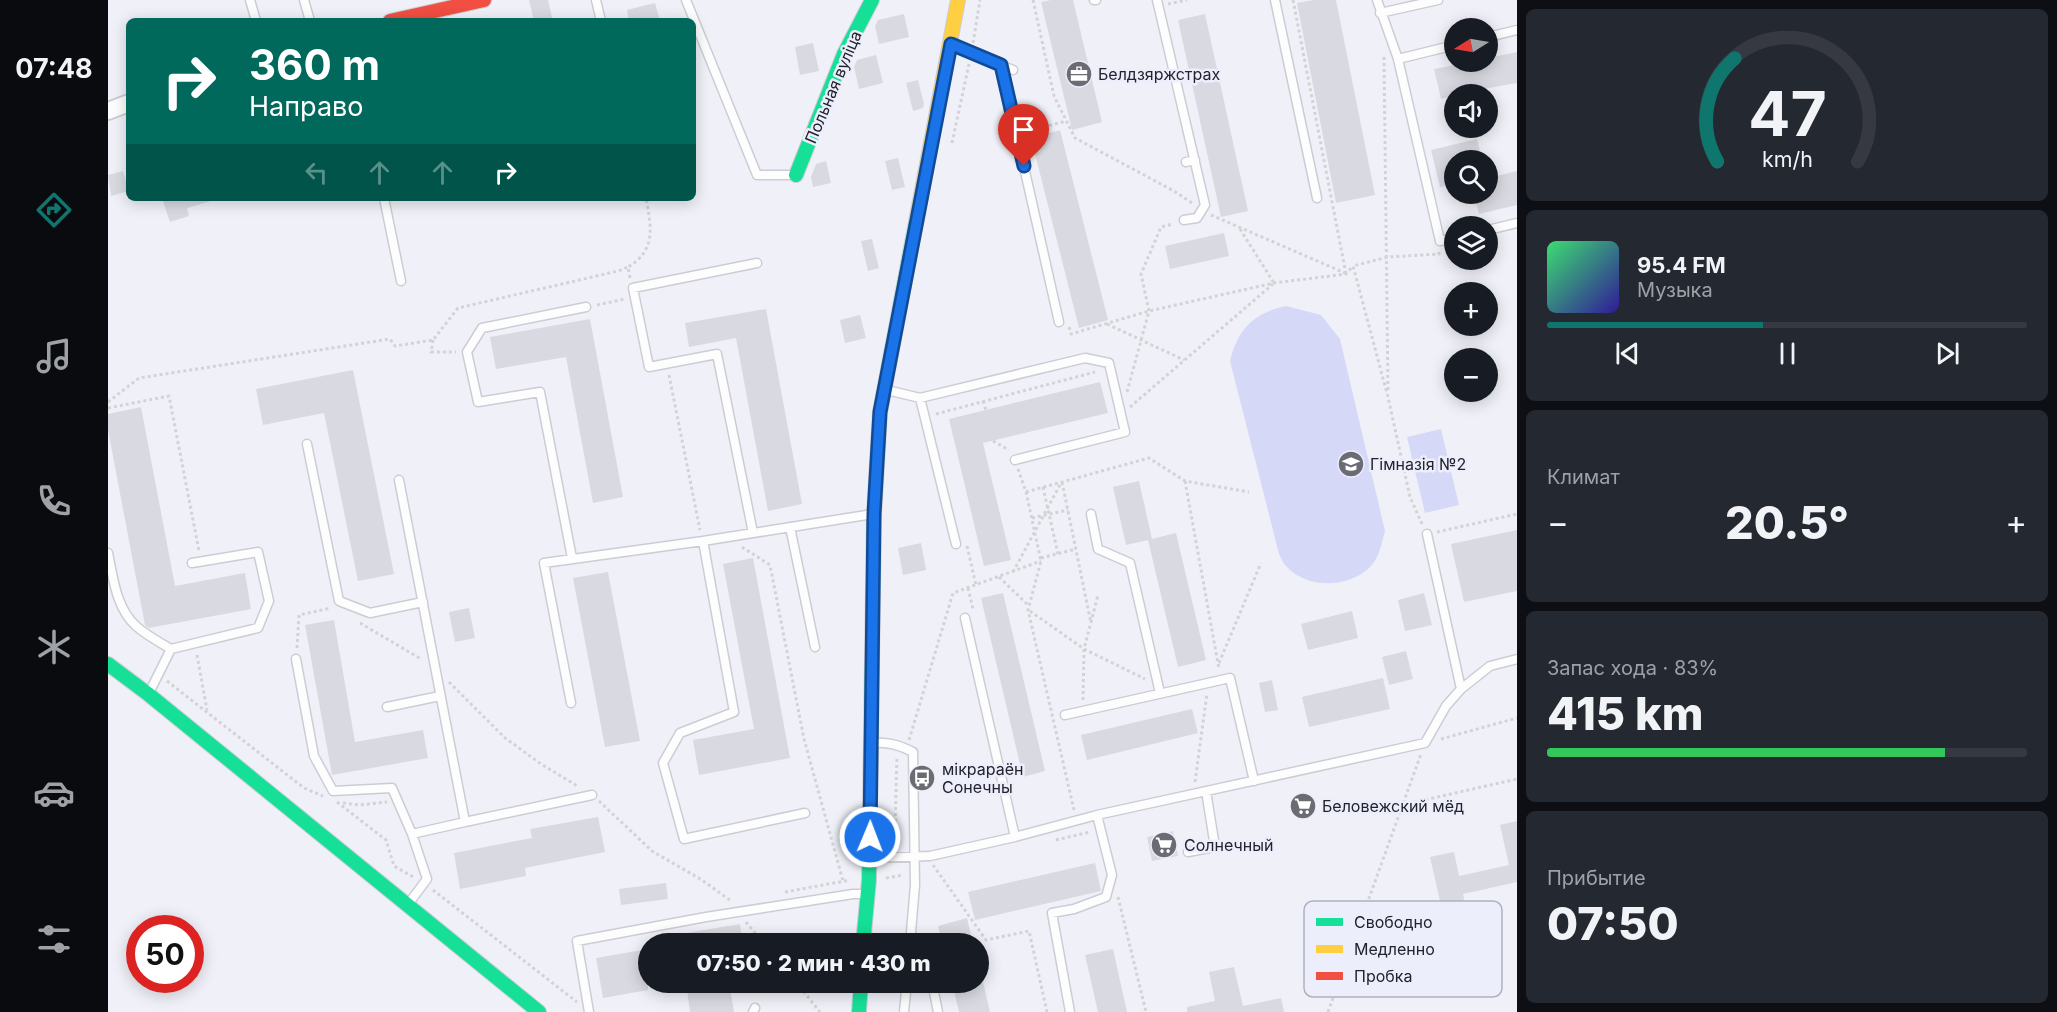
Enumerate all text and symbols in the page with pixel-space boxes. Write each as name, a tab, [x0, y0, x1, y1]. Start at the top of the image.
north arrow	[1444, 18, 1498, 72]
map controls	[1444, 18, 1498, 402]
street label: Польная вуліца	[800, 28, 866, 146]
text: 360 m	[249, 39, 380, 90]
icon: right	[150, 42, 228, 120]
text: 07:48	[15, 52, 93, 85]
office icon: Белдзяржстрах	[1064, 59, 1094, 89]
place label: Белдзяржстрах	[1098, 64, 1221, 84]
text: 47	[1748, 76, 1826, 151]
button: sound	[1444, 84, 1498, 138]
text: Направо	[249, 90, 364, 123]
pin	[998, 104, 1049, 166]
icon: arrive	[1007, 113, 1040, 146]
text: km/h	[1762, 146, 1812, 172]
button: search	[1444, 150, 1498, 204]
icon: left	[300, 156, 333, 189]
icon: ahead	[363, 156, 396, 189]
icon: ahead	[426, 156, 459, 189]
icon: right	[489, 156, 522, 189]
icon: directions	[33, 189, 75, 231]
button: layers	[1444, 216, 1498, 270]
text: 95.4 FM	[1637, 252, 1726, 278]
text: Музыка	[1637, 278, 1713, 302]
button: +	[1444, 282, 1498, 336]
icon: music	[33, 335, 75, 377]
icon: previous	[1611, 337, 1644, 370]
icon: pause	[1771, 337, 1804, 370]
icon: next	[1931, 337, 1964, 370]
button: −	[1444, 348, 1498, 402]
school or university icon: Гімназія №2	[1336, 449, 1366, 479]
place label: Гімназія №2	[1370, 454, 1466, 474]
text: Климат	[1547, 465, 1620, 489]
icon: phone	[33, 480, 75, 522]
text: 20.5°	[1725, 495, 1849, 550]
text: −	[1547, 502, 1569, 542]
text: +	[2005, 502, 2027, 542]
icon: climate	[33, 626, 75, 668]
text: Запас хода · 83%	[1547, 656, 1718, 680]
text: 415 km	[1547, 686, 1703, 741]
place label: мікрараён Сонечны	[942, 759, 1024, 797]
bus stop icon: мікрараён Сонечны	[907, 763, 937, 793]
icon: car	[33, 772, 75, 814]
supermarket icon: Беловежский мёд	[1288, 791, 1318, 821]
place label: Беловежский мёд	[1322, 796, 1464, 816]
position arrow	[838, 805, 902, 869]
supermarket icon: Солнечный	[1149, 830, 1179, 860]
place label: Солнечный	[1184, 835, 1273, 855]
text: Прибытие	[1547, 866, 1646, 890]
text: 07:50	[1547, 896, 1679, 951]
legend	[1304, 901, 1502, 997]
text: Свободно	[1354, 912, 1433, 932]
speed limit sign: 50	[126, 915, 204, 993]
icon: filters	[33, 918, 75, 960]
text: Медленно	[1354, 939, 1435, 959]
text: 07:50 · 2 мин · 430 m	[696, 950, 931, 976]
text: Пробка	[1354, 966, 1412, 986]

